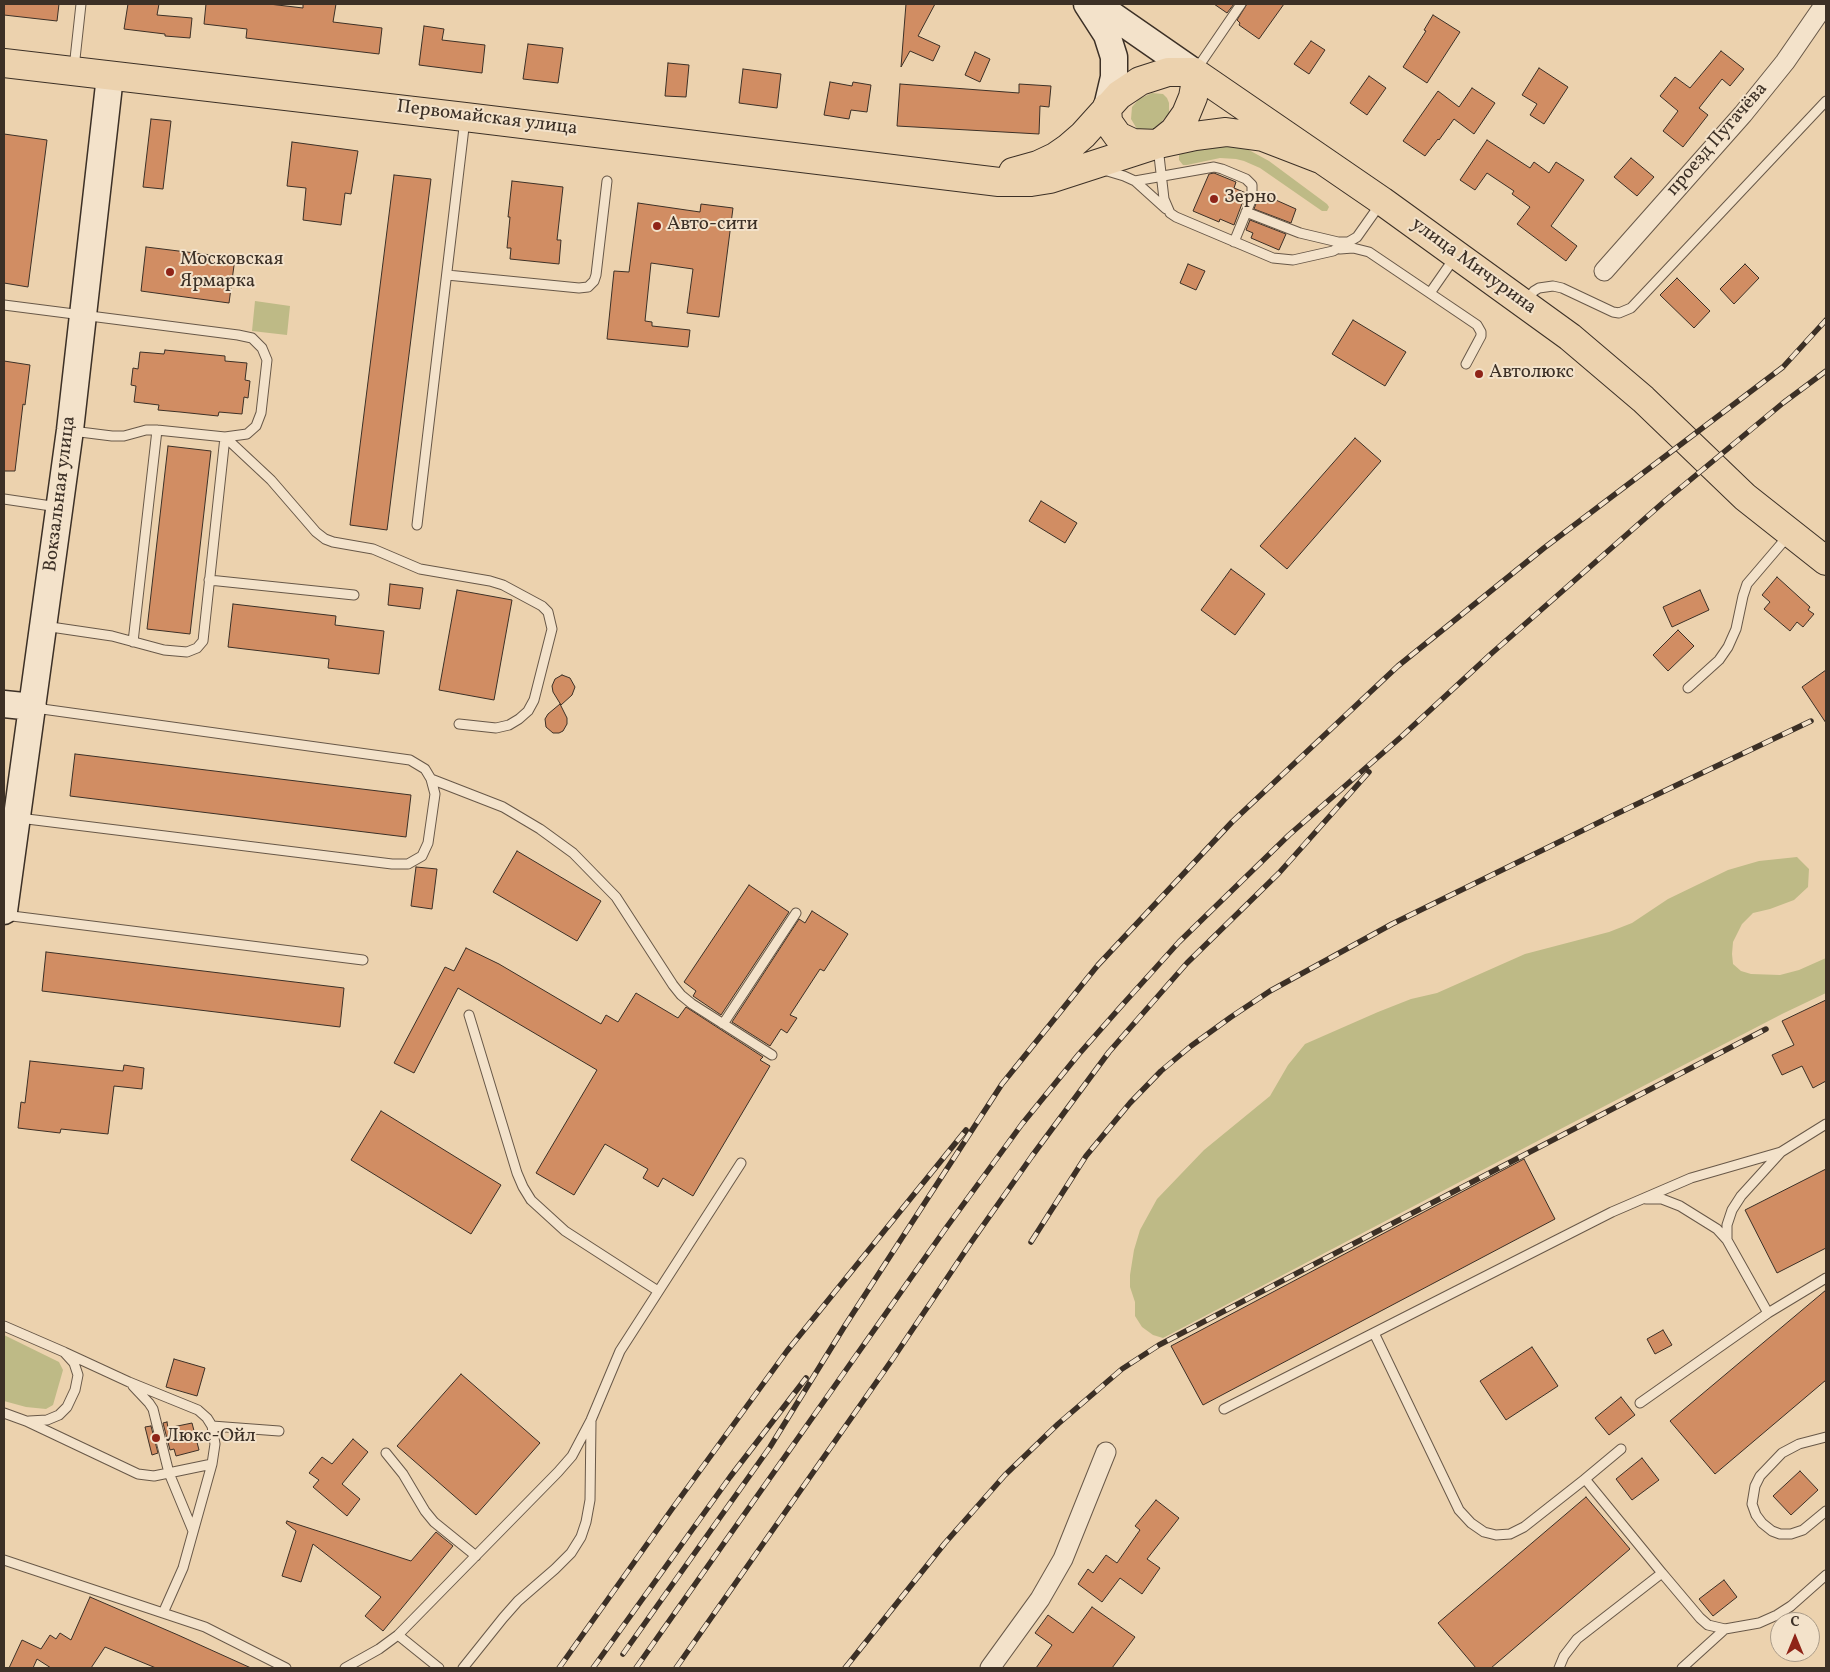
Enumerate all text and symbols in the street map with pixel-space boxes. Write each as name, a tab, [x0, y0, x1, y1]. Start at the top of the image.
street label: проезд Пугачёва	[1663, 79, 1773, 201]
street label: Первомайская улица	[395, 97, 579, 141]
place label: Зерно	[1224, 188, 1276, 210]
marker: Зерно	[1208, 193, 1220, 205]
street label: улица Мичурина	[1406, 214, 1540, 320]
place label: Авто-сити	[667, 215, 758, 237]
marker: Авто-сити	[651, 220, 663, 232]
place label: Московская Ярмарка	[180, 250, 283, 294]
marker: Московская Ярмарка	[164, 266, 176, 278]
place label: Автолюкс	[1489, 363, 1574, 385]
marker: Автолюкс	[1473, 368, 1485, 380]
street label: Вокзальная улица	[40, 415, 82, 573]
place label: Люкс-Ойл	[166, 1427, 256, 1449]
marker: Люкс-Ойл	[150, 1432, 162, 1444]
north arrow	[1770, 1612, 1820, 1662]
text: С	[1790, 1613, 1800, 1632]

